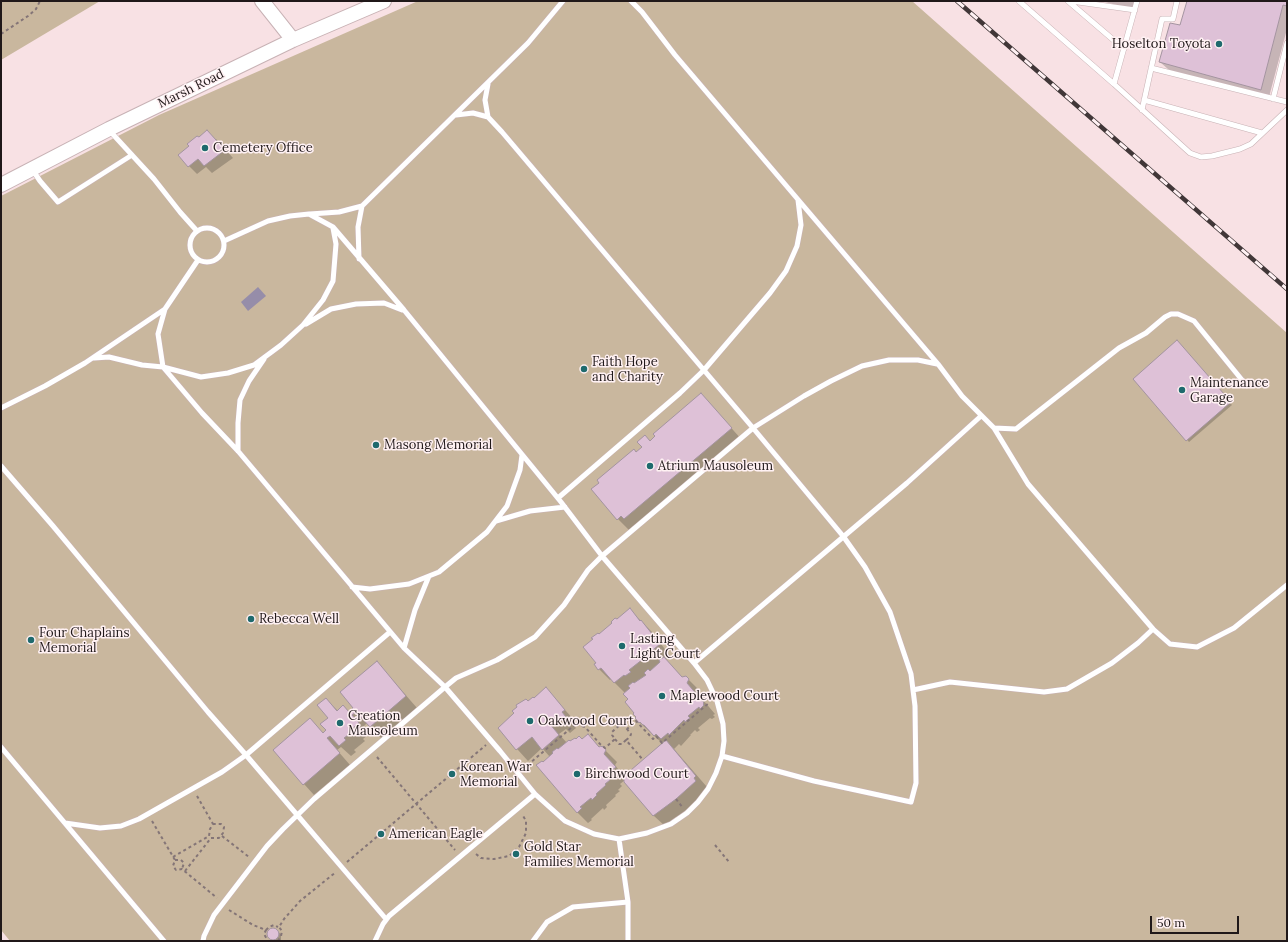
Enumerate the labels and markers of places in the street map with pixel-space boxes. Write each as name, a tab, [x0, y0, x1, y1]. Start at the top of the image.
place label: Hoselton Toyota	[1112, 36, 1211, 52]
marker: Hoselton Toyota	[1214, 39, 1224, 49]
place label: Cemetery Office	[213, 140, 313, 156]
marker: Cemetery Office	[200, 143, 210, 153]
place label: Faith Hope and Charity	[592, 354, 663, 385]
marker: Faith Hope and Charity	[579, 364, 589, 374]
place label: Maintenance Garage	[1190, 375, 1269, 406]
marker: Maintenance Garage	[1177, 385, 1187, 395]
place label: Masong Memorial	[384, 437, 492, 453]
marker: Masong Memorial	[371, 440, 381, 450]
place label: Atrium Mausoleum	[658, 458, 773, 474]
marker: Atrium Mausoleum	[645, 461, 655, 471]
place label: Rebecca Well	[259, 611, 339, 627]
marker: Rebecca Well	[246, 614, 256, 624]
place label: Four Chaplains Memorial	[39, 625, 129, 656]
place label: Lasting Light Court	[630, 631, 700, 662]
marker: Four Chaplains Memorial	[26, 635, 36, 645]
marker: Lasting Light Court	[617, 641, 627, 651]
place label: Maplewood Court	[670, 688, 779, 704]
marker: Maplewood Court	[657, 691, 667, 701]
place label: Creation Mausoleum	[348, 708, 418, 739]
place label: Oakwood Court	[538, 713, 634, 729]
marker: Oakwood Court	[525, 716, 535, 726]
marker: Creation Mausoleum	[335, 718, 345, 728]
place label: Korean War Memorial	[460, 759, 532, 790]
place label: Birchwood Court	[585, 766, 689, 782]
marker: Korean War Memorial	[447, 769, 457, 779]
marker: Birchwood Court	[572, 769, 582, 779]
place label: American Eagle	[389, 826, 483, 842]
marker: American Eagle	[376, 829, 386, 839]
place label: Gold Star Families Memorial	[524, 839, 634, 870]
marker: Gold Star Families Memorial	[511, 849, 521, 859]

